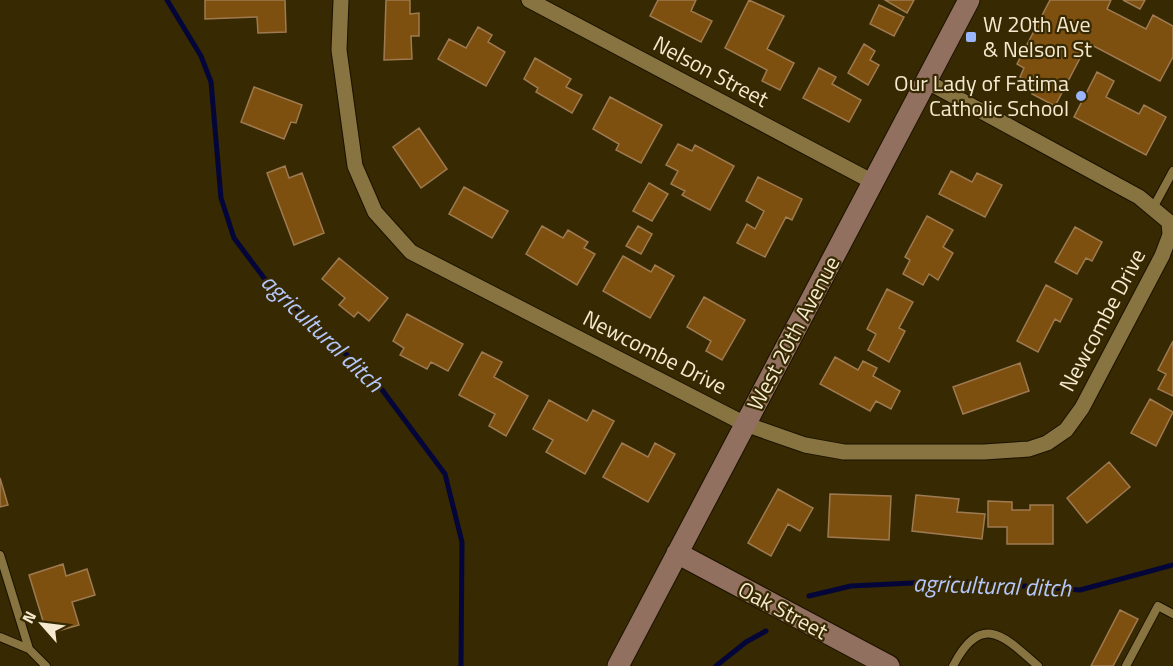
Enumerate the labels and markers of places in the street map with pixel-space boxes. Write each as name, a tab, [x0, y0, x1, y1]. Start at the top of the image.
place label: W 20th Ave & Nelson St	[983, 7, 1092, 66]
marker: W 20th Ave & Nelson St	[964, 30, 978, 44]
place label: Our Lady of Fatima Catholic School	[894, 66, 1069, 125]
marker: Our Lady of Fatima Catholic School	[1074, 89, 1088, 103]

